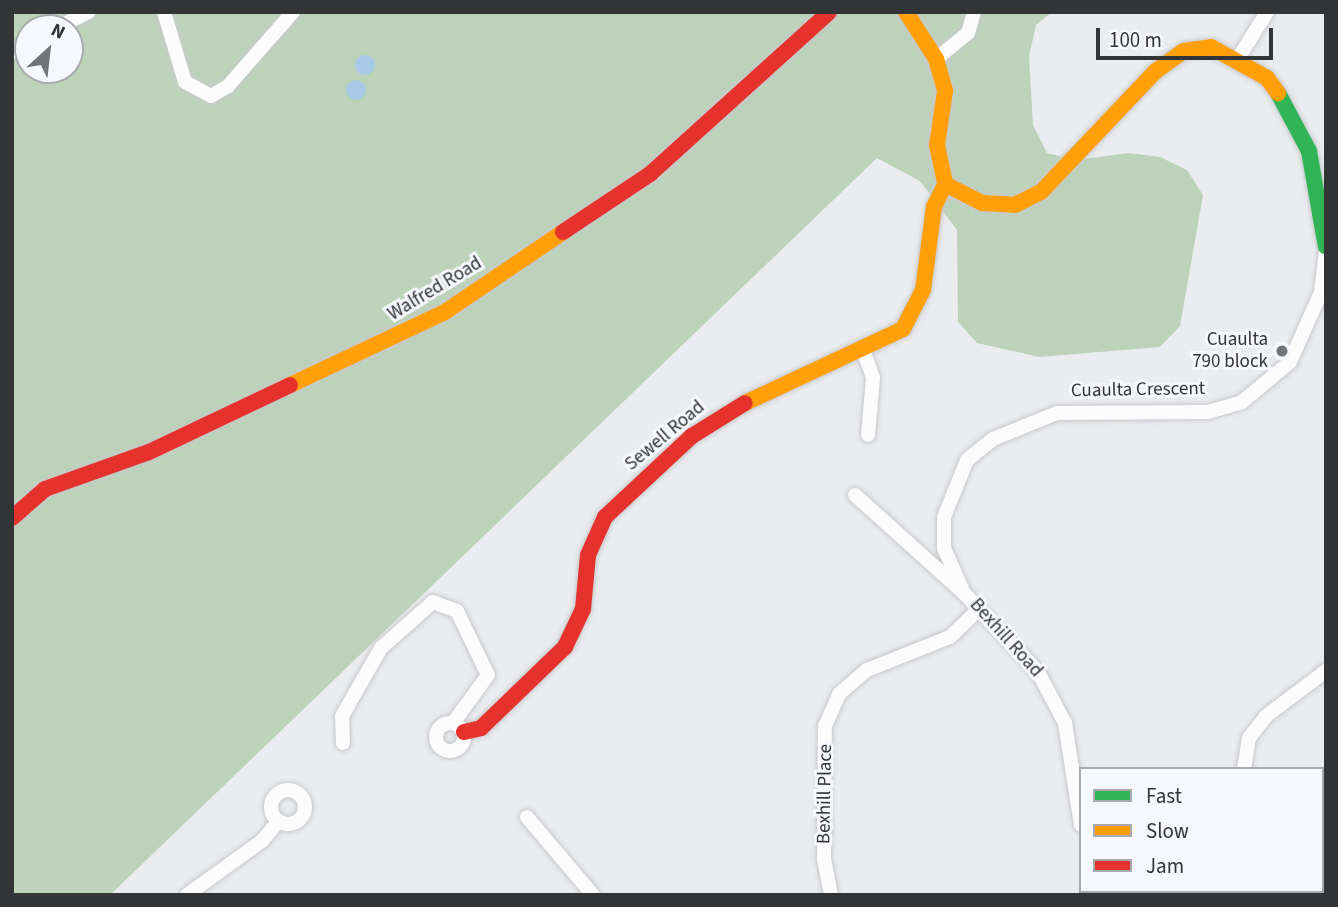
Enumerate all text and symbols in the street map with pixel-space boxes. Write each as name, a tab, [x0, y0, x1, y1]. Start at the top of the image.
north arrow	[14, 14, 84, 84]
scale bar	[1100, 14, 1277, 58]
text: N	[46, 17, 70, 47]
text: 100 m	[1109, 25, 1162, 55]
street label: Walfred Road	[384, 252, 486, 326]
place label: Cuaulta 790 block	[1192, 329, 1268, 373]
marker: Cuaulta 790 block	[1274, 343, 1290, 359]
street label: Cuaulta Crescent	[1071, 377, 1205, 403]
street label: Sewell Road	[621, 396, 709, 476]
street label: Bexhill Road	[965, 594, 1047, 682]
street label: Bexhill Place	[813, 744, 837, 844]
legend	[1079, 767, 1324, 893]
text: Fast	[1146, 781, 1182, 811]
text: Slow	[1146, 816, 1189, 846]
text: Jam	[1146, 851, 1184, 881]

